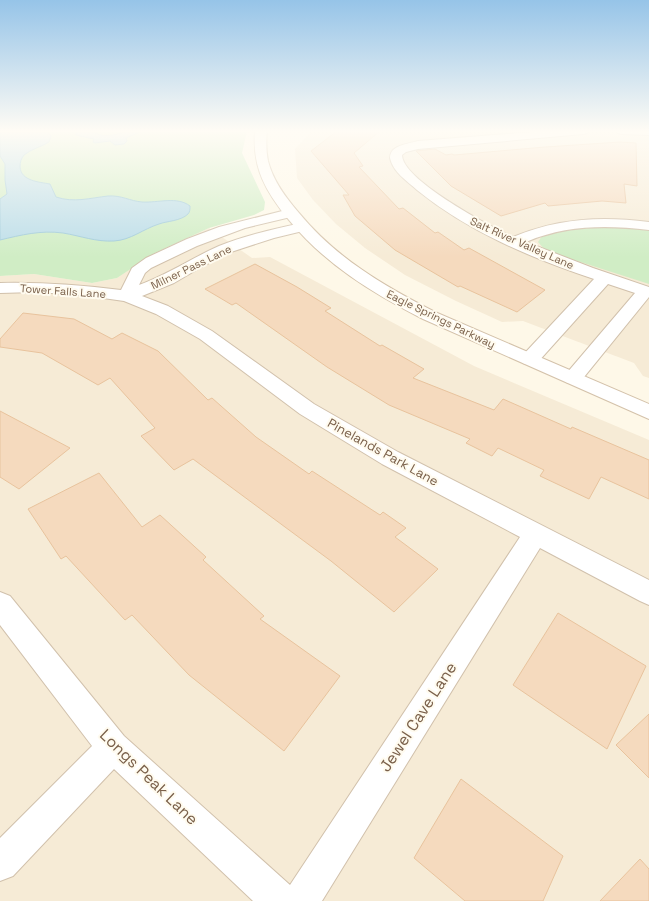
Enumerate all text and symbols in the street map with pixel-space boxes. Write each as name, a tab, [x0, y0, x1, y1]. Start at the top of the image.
street label: Salt River Valley Lane	[468, 214, 576, 272]
street label: Milner Pass Lane	[148, 241, 234, 293]
street label: Tower Falls Lane	[20, 281, 106, 301]
street label: Eagle Springs Parkway	[384, 287, 498, 351]
street label: Pinelands Park Lane	[324, 414, 442, 490]
street label: Jewel Cave Lane	[375, 658, 461, 776]
street label: Longs Peak Lane	[95, 725, 203, 829]

